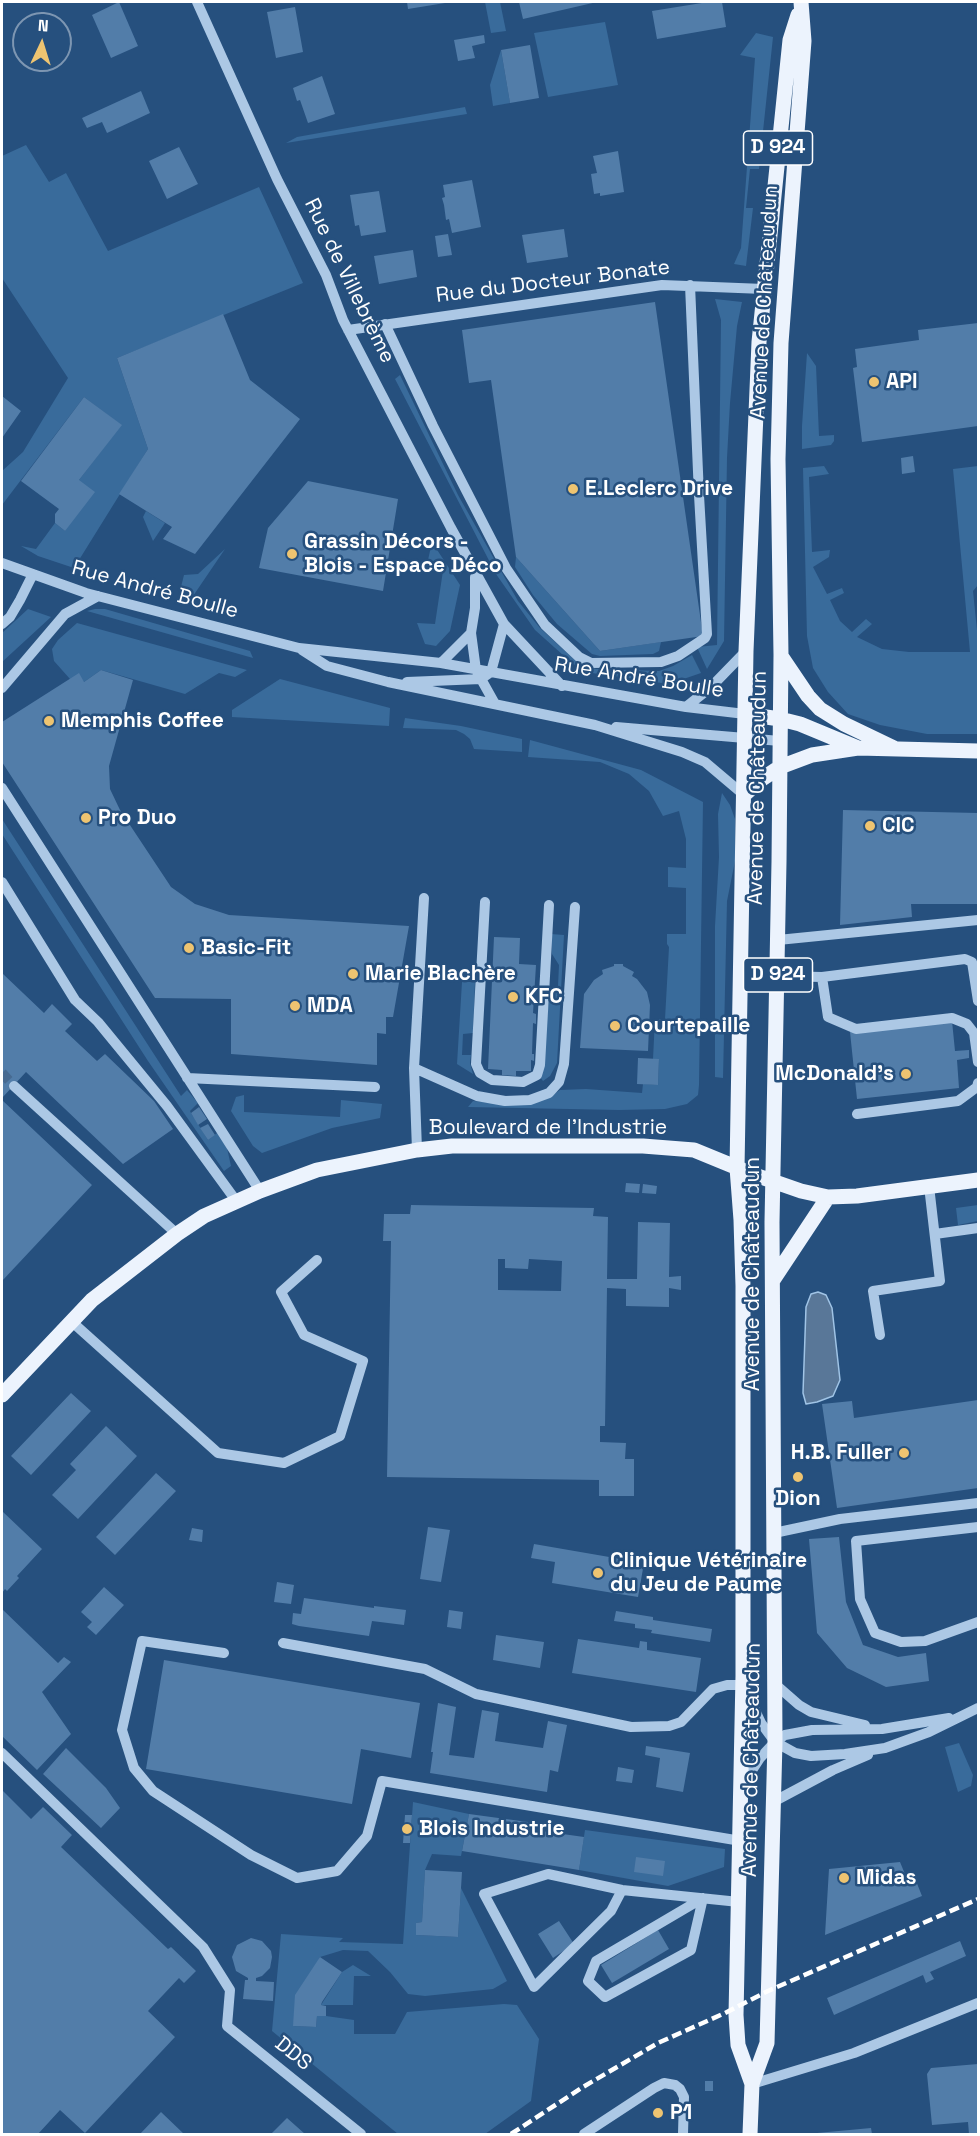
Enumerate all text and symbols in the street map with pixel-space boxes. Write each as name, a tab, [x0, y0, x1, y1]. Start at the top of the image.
north arrow	[12, 12, 72, 72]
text: N	[37, 15, 49, 36]
road number: D 924	[744, 131, 812, 165]
street label: Avenue de Châteaudun	[746, 184, 784, 420]
street label: Rue de Villebrème	[298, 195, 400, 367]
street label: Rue du Docteur Bonate	[435, 255, 671, 309]
place label: API	[886, 369, 918, 395]
marker: API	[867, 375, 881, 389]
place label: E.Leclerc Drive	[585, 476, 733, 502]
marker: E.Leclerc Drive	[566, 482, 580, 496]
place label: Grassin Décors - Blois - Espace Déco	[304, 529, 502, 579]
marker: Grassin Décors - Blois - Espace Déco	[285, 547, 299, 561]
street label: Rue André Boulle	[69, 556, 241, 624]
street label: Rue André Boulle	[552, 652, 726, 704]
street label: Avenue de Châteaudun	[743, 671, 773, 905]
place label: Memphis Coffee	[61, 708, 224, 734]
marker: Memphis Coffee	[42, 714, 56, 728]
place label: Pro Duo	[98, 805, 177, 831]
marker: Pro Duo	[79, 811, 93, 825]
place label: CIC	[882, 813, 915, 839]
marker: CIC	[863, 819, 877, 833]
place label: Basic-Fit	[201, 935, 291, 961]
marker: Basic-Fit	[182, 941, 196, 955]
road number: D 924	[744, 958, 812, 992]
place label: Marie Blachère	[365, 961, 516, 987]
marker: Marie Blachère	[346, 967, 360, 981]
place label: KFC	[525, 984, 563, 1010]
marker: KFC	[506, 990, 520, 1004]
place label: MDA	[307, 993, 353, 1019]
marker: MDA	[288, 999, 302, 1013]
place label: Courtepaille	[627, 1013, 750, 1039]
marker: Courtepaille	[608, 1019, 622, 1033]
place label: McDonald's	[775, 1061, 894, 1087]
marker: McDonald's	[899, 1067, 913, 1081]
street label: Boulevard de l'Industrie	[429, 1115, 667, 1141]
street label: Avenue de Châteaudun	[740, 1157, 766, 1391]
place label: H.B. Fuller	[791, 1440, 892, 1466]
marker: H.B. Fuller	[897, 1446, 911, 1460]
marker: Dion	[791, 1470, 805, 1484]
place label: Dion	[775, 1486, 821, 1512]
place label: Clinique Vétérinaire du Jeu de Paume	[610, 1548, 807, 1598]
marker: Clinique Vétérinaire du Jeu de Paume	[591, 1566, 605, 1580]
street label: Avenue de Châteaudun	[737, 1643, 767, 1877]
place label: Blois Industrie	[419, 1816, 565, 1842]
marker: Blois Industrie	[400, 1822, 414, 1836]
place label: Midas	[856, 1865, 917, 1891]
marker: Midas	[837, 1871, 851, 1885]
street label: DDS	[269, 2032, 317, 2076]
place label: P1	[670, 2100, 692, 2126]
marker: P1	[651, 2106, 665, 2120]

